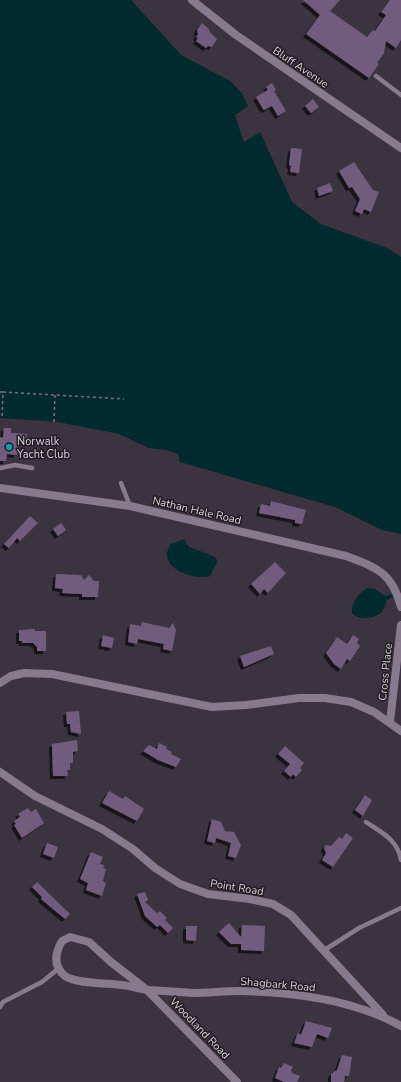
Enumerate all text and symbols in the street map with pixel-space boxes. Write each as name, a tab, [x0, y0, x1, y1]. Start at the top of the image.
street label: Bluff Avenue	[270, 43, 332, 92]
place label: Norwalk Yacht Club	[16, 434, 70, 462]
marker: Norwalk Yacht Club	[4, 442, 14, 452]
street label: Nathan Hale Road	[151, 493, 243, 528]
street label: Cross Place	[375, 642, 396, 702]
street label: Point Road	[209, 876, 265, 899]
street label: Shagbark Road	[240, 974, 316, 995]
street label: Woodland Road	[166, 994, 233, 1062]

